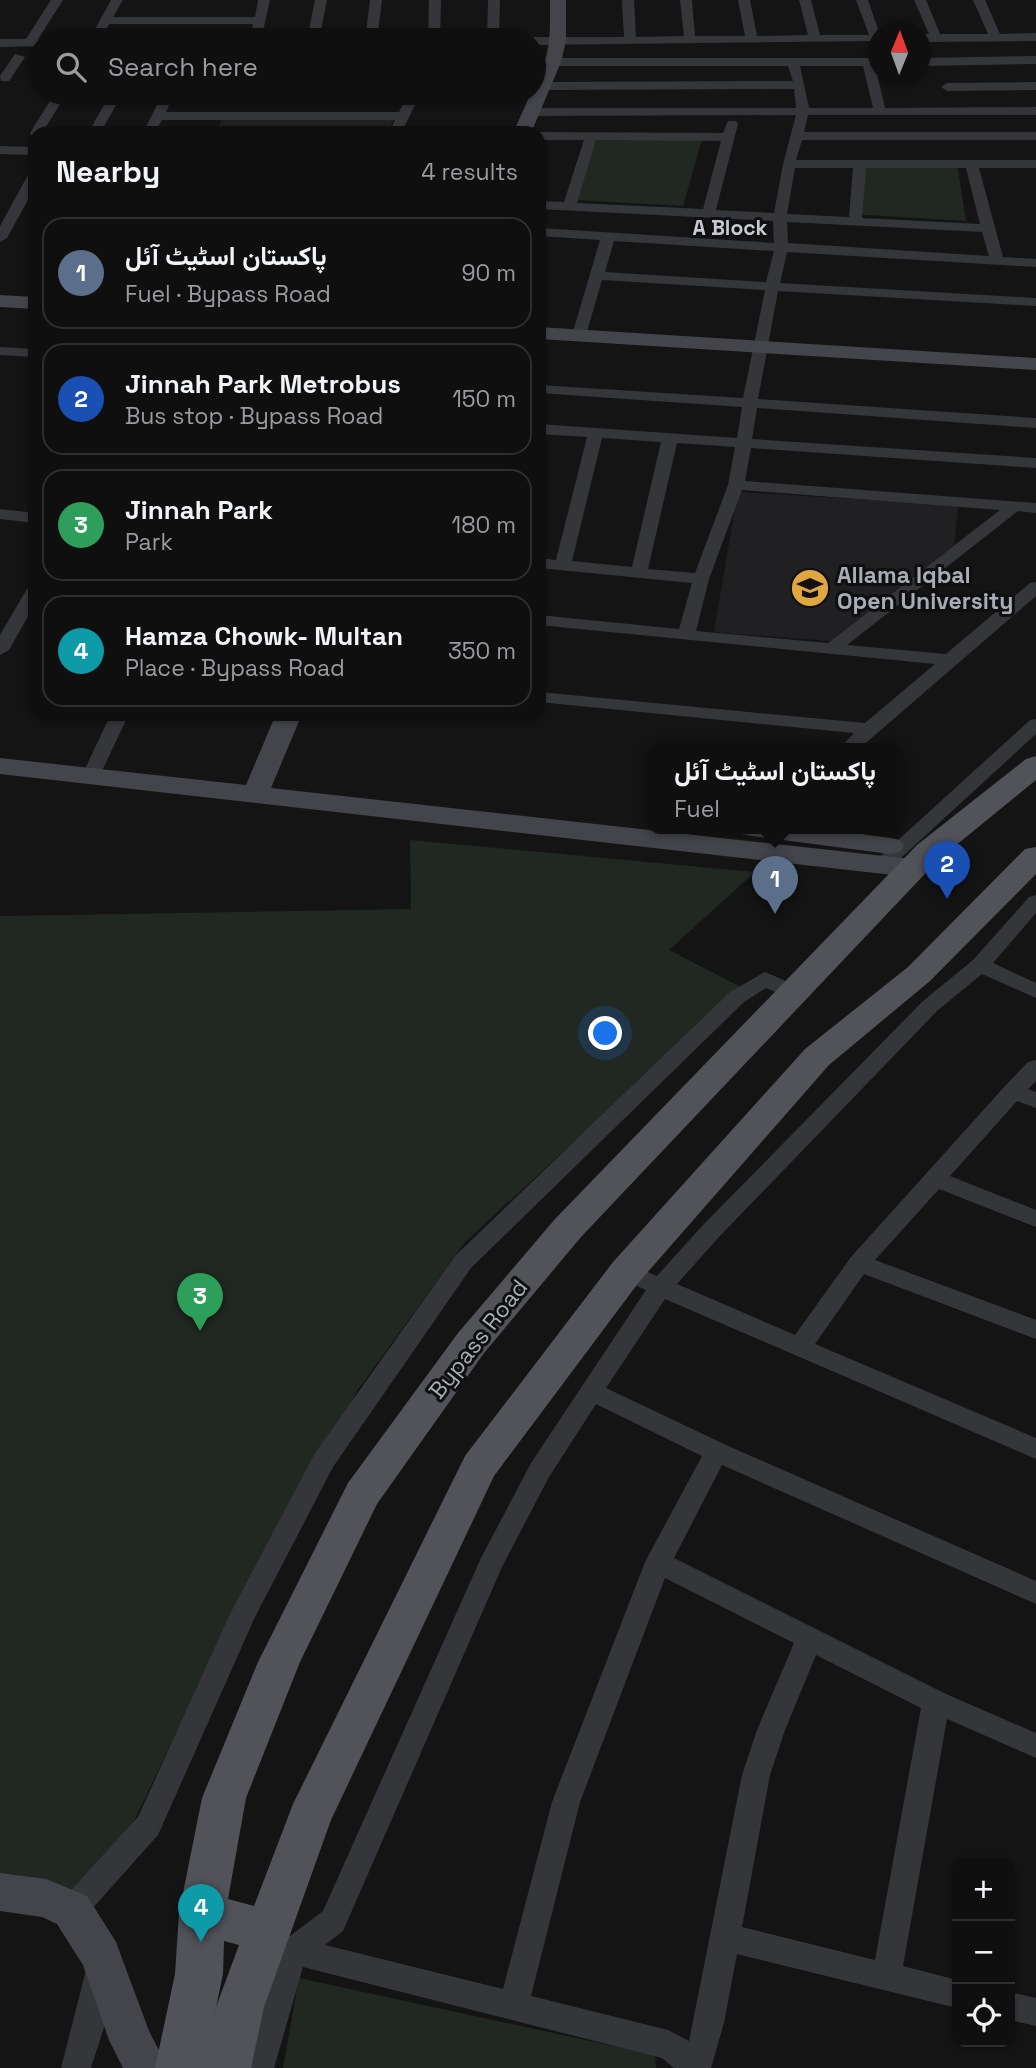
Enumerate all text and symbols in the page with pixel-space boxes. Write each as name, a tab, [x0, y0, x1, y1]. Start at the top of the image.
north arrow	[868, 21, 931, 84]
search box	[28, 28, 546, 105]
icon: search	[52, 48, 90, 86]
text: Search here	[108, 50, 258, 84]
text: Nearby	[56, 152, 160, 191]
text: 4 results	[421, 157, 518, 187]
district label: A Block	[693, 214, 768, 241]
text: پاکستان اسٹیٹ آئل	[125, 239, 327, 273]
text: 1	[76, 258, 86, 288]
text: 90 m	[461, 258, 516, 288]
text: Fuel · Bypass Road	[125, 279, 331, 309]
text: Jinnah Park Metrobus	[125, 367, 401, 401]
text: 2	[74, 384, 88, 414]
text: 150 m	[452, 384, 516, 414]
text: Bus stop · Bypass Road	[125, 401, 383, 431]
text: Jinnah Park	[125, 493, 273, 527]
text: 3	[74, 510, 88, 540]
text: 180 m	[452, 510, 516, 540]
text: Park	[125, 527, 173, 557]
place label: Allama Iqbal Open University	[837, 560, 1013, 616]
school or university icon: Allama Iqbal Open University	[789, 567, 831, 609]
text: Hamza Chowk- Multan	[125, 619, 403, 653]
text: 4	[74, 636, 88, 666]
text: 350 m	[448, 636, 516, 666]
text: Place · Bypass Road	[125, 653, 345, 683]
popup	[647, 743, 903, 834]
text: پاکستان اسٹیٹ آئل	[674, 754, 876, 788]
text: Fuel	[674, 794, 720, 824]
pin: 2	[924, 841, 970, 899]
pin: 1	[752, 856, 798, 914]
your location	[588, 1016, 622, 1050]
pin: 3	[177, 1273, 223, 1331]
street label: Bypass Road	[422, 1273, 534, 1405]
map controls	[952, 1858, 1015, 2047]
button: +	[952, 1858, 1015, 1921]
pin: 4	[178, 1884, 224, 1942]
button: −	[952, 1921, 1015, 1984]
button: locate	[952, 1984, 1015, 2047]

